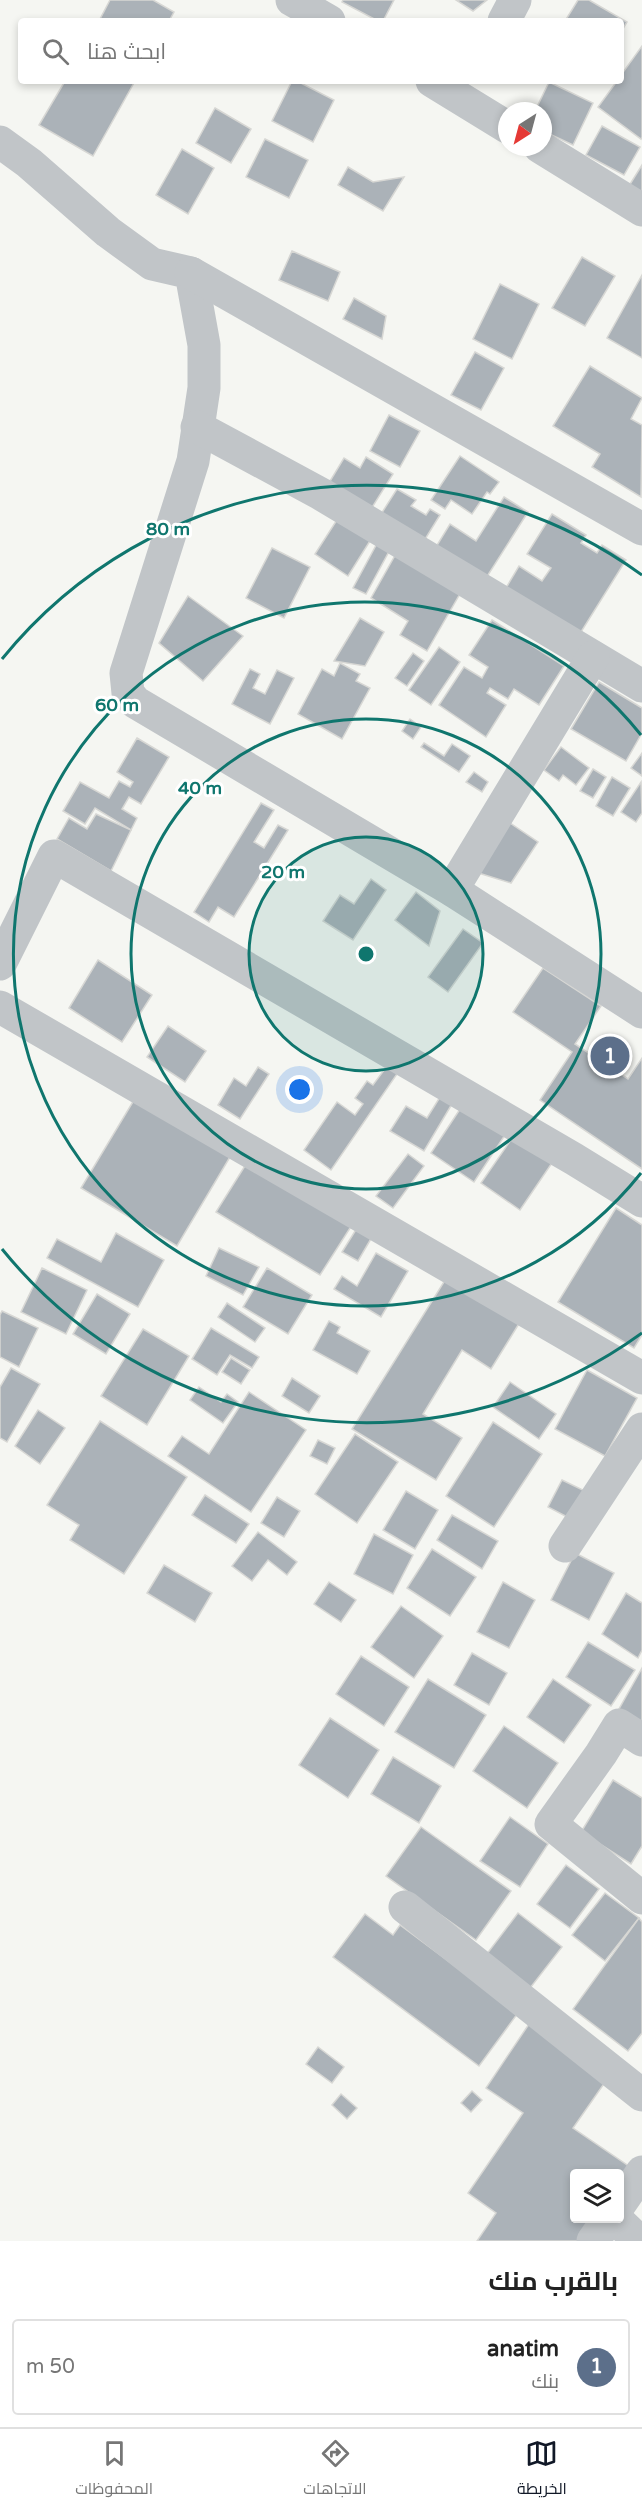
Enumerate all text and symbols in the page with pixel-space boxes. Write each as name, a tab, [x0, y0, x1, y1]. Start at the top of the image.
search box	[18, 18, 624, 84]
icon: search	[39, 35, 72, 68]
text: ابحث هنا	[87, 39, 166, 65]
north arrow	[498, 102, 552, 156]
text: 80 m	[146, 518, 190, 540]
text: 60 m	[95, 694, 139, 716]
text: 40 m	[178, 777, 222, 799]
text: 20 m	[261, 861, 305, 883]
centre of rings	[356, 944, 376, 964]
pin: 1	[590, 1034, 630, 1078]
your location	[285, 1075, 314, 1104]
map controls	[570, 2169, 624, 2223]
button: layers	[570, 2169, 624, 2223]
text: بالقرب منك	[489, 2266, 618, 2297]
text: anatim	[487, 2336, 559, 2362]
text: 50 m	[26, 2355, 75, 2379]
text: 1	[590, 2355, 603, 2379]
text: بنك	[531, 2370, 559, 2394]
tab: المحفوظات	[75, 2437, 153, 2503]
tab: الاتجاهات	[303, 2437, 367, 2503]
tab: الخريطة	[517, 2437, 567, 2503]

